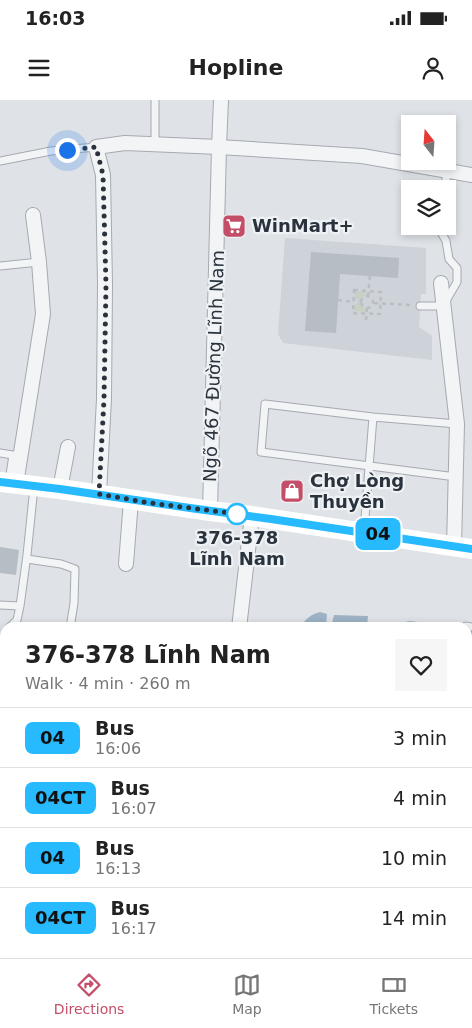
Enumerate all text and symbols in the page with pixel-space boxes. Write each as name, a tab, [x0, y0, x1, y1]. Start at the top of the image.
text: 16:03	[25, 7, 85, 29]
icon: menu	[25, 54, 53, 82]
icon: person	[419, 54, 447, 82]
text: Hopline	[189, 55, 283, 80]
north arrow	[401, 115, 456, 170]
map controls	[401, 115, 456, 235]
your location	[55, 138, 80, 163]
button: layers	[401, 180, 456, 235]
supermarket icon: WinMart+	[221, 213, 247, 239]
place label: WinMart+	[252, 215, 353, 236]
street label: Ngõ 467 Đường Lĩnh Nam	[199, 250, 228, 482]
place label: Chợ Lòng Thuyền	[310, 470, 404, 512]
shop icon: Chợ Lòng Thuyền	[279, 478, 305, 504]
marker: 376-378 Lĩnh Nam	[226, 503, 248, 525]
line badge: 04	[356, 518, 400, 550]
text: 04	[365, 523, 391, 544]
place label: 376-378 Lĩnh Nam	[189, 527, 285, 569]
button: heart	[395, 639, 447, 691]
text: 376-378 Lĩnh Nam	[25, 641, 271, 669]
text: Walk · 4 min · 260 m	[25, 674, 190, 693]
text: Bus	[95, 717, 134, 739]
text: 04	[40, 727, 65, 748]
text: 3 min	[393, 727, 447, 749]
text: 16:06	[95, 739, 141, 758]
text: Bus	[111, 777, 150, 799]
text: 04CT	[35, 787, 86, 808]
text: 4 min	[393, 787, 447, 809]
text: 16:07	[111, 799, 157, 818]
text: Bus	[95, 837, 134, 859]
text: 04	[40, 847, 65, 868]
text: 10 min	[381, 847, 447, 869]
text: 16:13	[95, 859, 141, 878]
text: Bus	[111, 897, 150, 919]
text: 04CT	[35, 907, 86, 928]
text: 14 min	[381, 907, 447, 929]
text: 16:17	[111, 919, 157, 938]
tab: Directions	[54, 971, 124, 1017]
tab: Map	[232, 971, 262, 1017]
tab: Tickets	[369, 971, 418, 1017]

